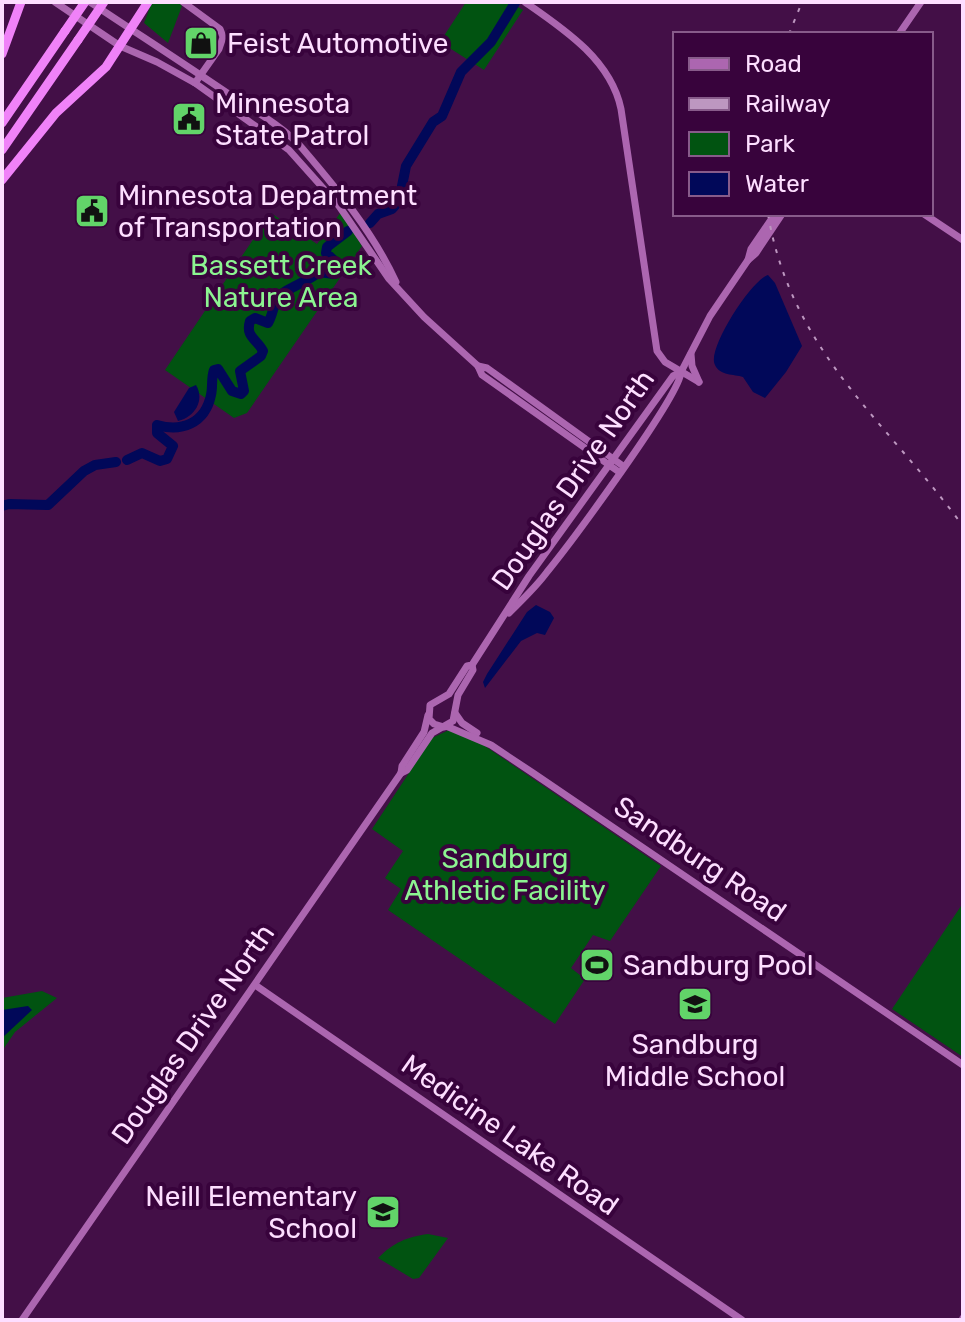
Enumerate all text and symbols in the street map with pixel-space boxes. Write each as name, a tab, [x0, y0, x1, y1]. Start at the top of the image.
shop icon: Feist Automotive	[182, 24, 220, 62]
place label: Feist Automotive	[227, 27, 449, 60]
legend	[673, 32, 933, 216]
text: Road	[745, 50, 802, 78]
place label: Minnesota State Patrol	[215, 87, 369, 152]
text: Railway	[745, 90, 831, 118]
public building icon: Minnesota State Patrol	[170, 100, 208, 138]
text: Park	[745, 130, 796, 158]
text: Water	[745, 170, 809, 198]
place label: Minnesota Department of Transportation	[118, 179, 417, 244]
public building icon: Minnesota Department of Transportation	[73, 192, 111, 230]
park label: Bassett Creek Nature Area	[190, 249, 372, 314]
street label: Douglas Drive North	[485, 364, 661, 596]
street label: Sandburg Road	[608, 789, 792, 929]
park label: Sandburg Athletic Facility	[404, 842, 606, 907]
street label: Douglas Drive North	[105, 918, 281, 1150]
sports icon: Sandburg Pool	[578, 946, 616, 984]
place label: Sandburg Pool	[623, 949, 814, 982]
school or university icon: Sandburg Middle School	[676, 985, 714, 1023]
place label: Sandburg Middle School	[605, 1028, 785, 1093]
street label: Medicine Lake Road	[395, 1048, 625, 1222]
place label: Neill Elementary School	[145, 1180, 357, 1245]
school or university icon: Neill Elementary School	[364, 1193, 402, 1231]

